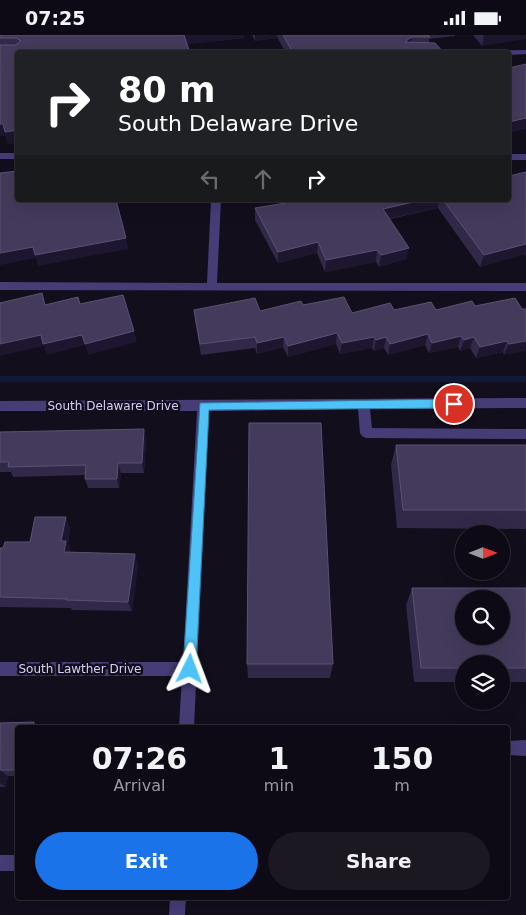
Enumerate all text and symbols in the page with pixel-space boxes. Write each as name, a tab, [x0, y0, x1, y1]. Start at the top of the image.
text: 07:25	[25, 7, 85, 29]
icon: right	[35, 70, 100, 135]
text: 80 m	[118, 70, 215, 110]
text: South Delaware Drive	[118, 111, 358, 136]
icon: left	[196, 165, 224, 193]
icon: ahead	[249, 165, 277, 193]
icon: right	[302, 165, 330, 193]
pin	[433, 383, 475, 425]
icon: arrive	[440, 390, 468, 418]
street label: South Delaware Drive	[47, 399, 179, 413]
north arrow	[455, 525, 510, 580]
map controls	[455, 525, 510, 710]
button: search	[455, 590, 510, 645]
position arrow	[163, 642, 215, 694]
button: layers	[455, 655, 510, 710]
street label: South Lawther Drive	[19, 662, 141, 676]
text: 07:26	[92, 741, 187, 776]
text: 1	[268, 741, 289, 776]
text: 150	[371, 741, 433, 776]
text: Arrival	[113, 776, 165, 795]
text: min	[264, 776, 294, 795]
text: m	[394, 776, 410, 795]
button: Exit	[35, 832, 258, 890]
button: Share	[268, 832, 490, 890]

